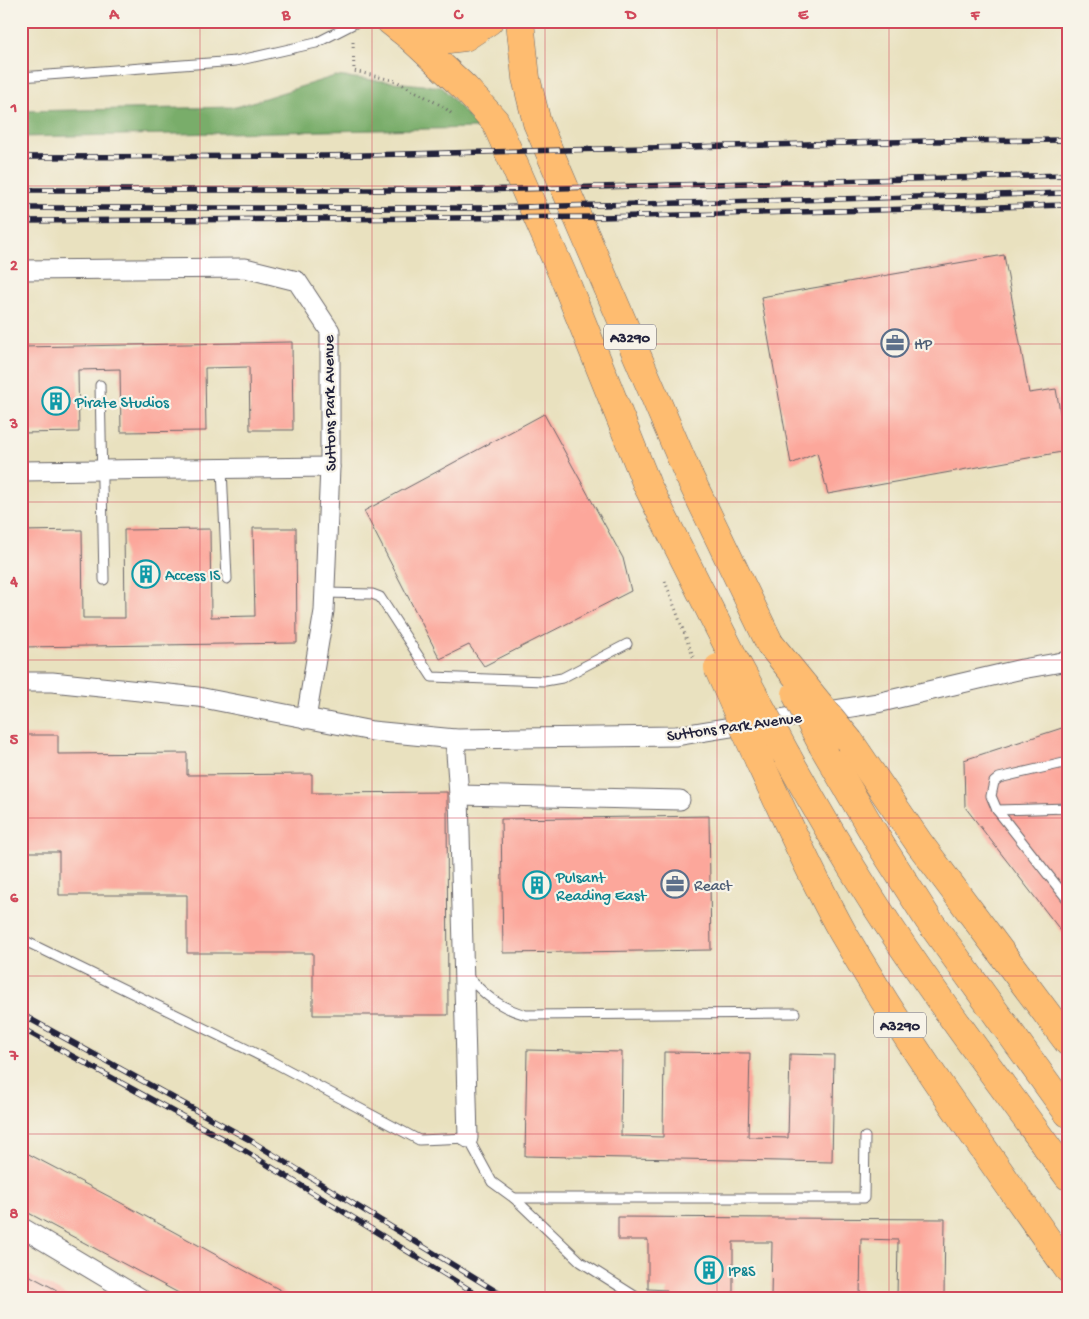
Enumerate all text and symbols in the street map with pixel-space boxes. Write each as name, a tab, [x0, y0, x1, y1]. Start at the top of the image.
text: A	[108, 7, 120, 26]
text: B	[281, 7, 291, 26]
text: C	[453, 7, 464, 26]
text: D	[624, 7, 637, 26]
text: E	[798, 7, 809, 26]
text: F	[970, 7, 981, 26]
text: 1	[10, 100, 17, 119]
text: 2	[10, 258, 18, 277]
road number: A3290	[604, 324, 656, 350]
office icon: HP	[880, 328, 910, 358]
street label: Suttons Park Avenue	[321, 334, 342, 471]
place label: HP	[914, 337, 932, 356]
building icon: Pirate Studios	[41, 386, 71, 416]
place label: Pirate Studios	[74, 395, 170, 414]
text: 3	[9, 416, 18, 435]
building icon: Access IS	[131, 559, 161, 589]
place label: Access IS	[165, 568, 221, 587]
text: 4	[9, 574, 18, 593]
street label: Suttons Park Avenue	[666, 709, 804, 747]
text: 5	[10, 732, 19, 751]
office icon: React	[660, 869, 690, 899]
building icon: Pulsant Reading East	[522, 870, 552, 900]
place label: Pulsant Reading East	[555, 870, 648, 907]
place label: React	[694, 878, 733, 897]
text: 6	[10, 890, 19, 909]
road number: A3290	[874, 1012, 926, 1038]
text: 7	[9, 1048, 19, 1067]
text: 8	[10, 1206, 19, 1225]
building icon: IP&S	[694, 1255, 724, 1285]
place label: IP&S	[728, 1264, 756, 1283]

